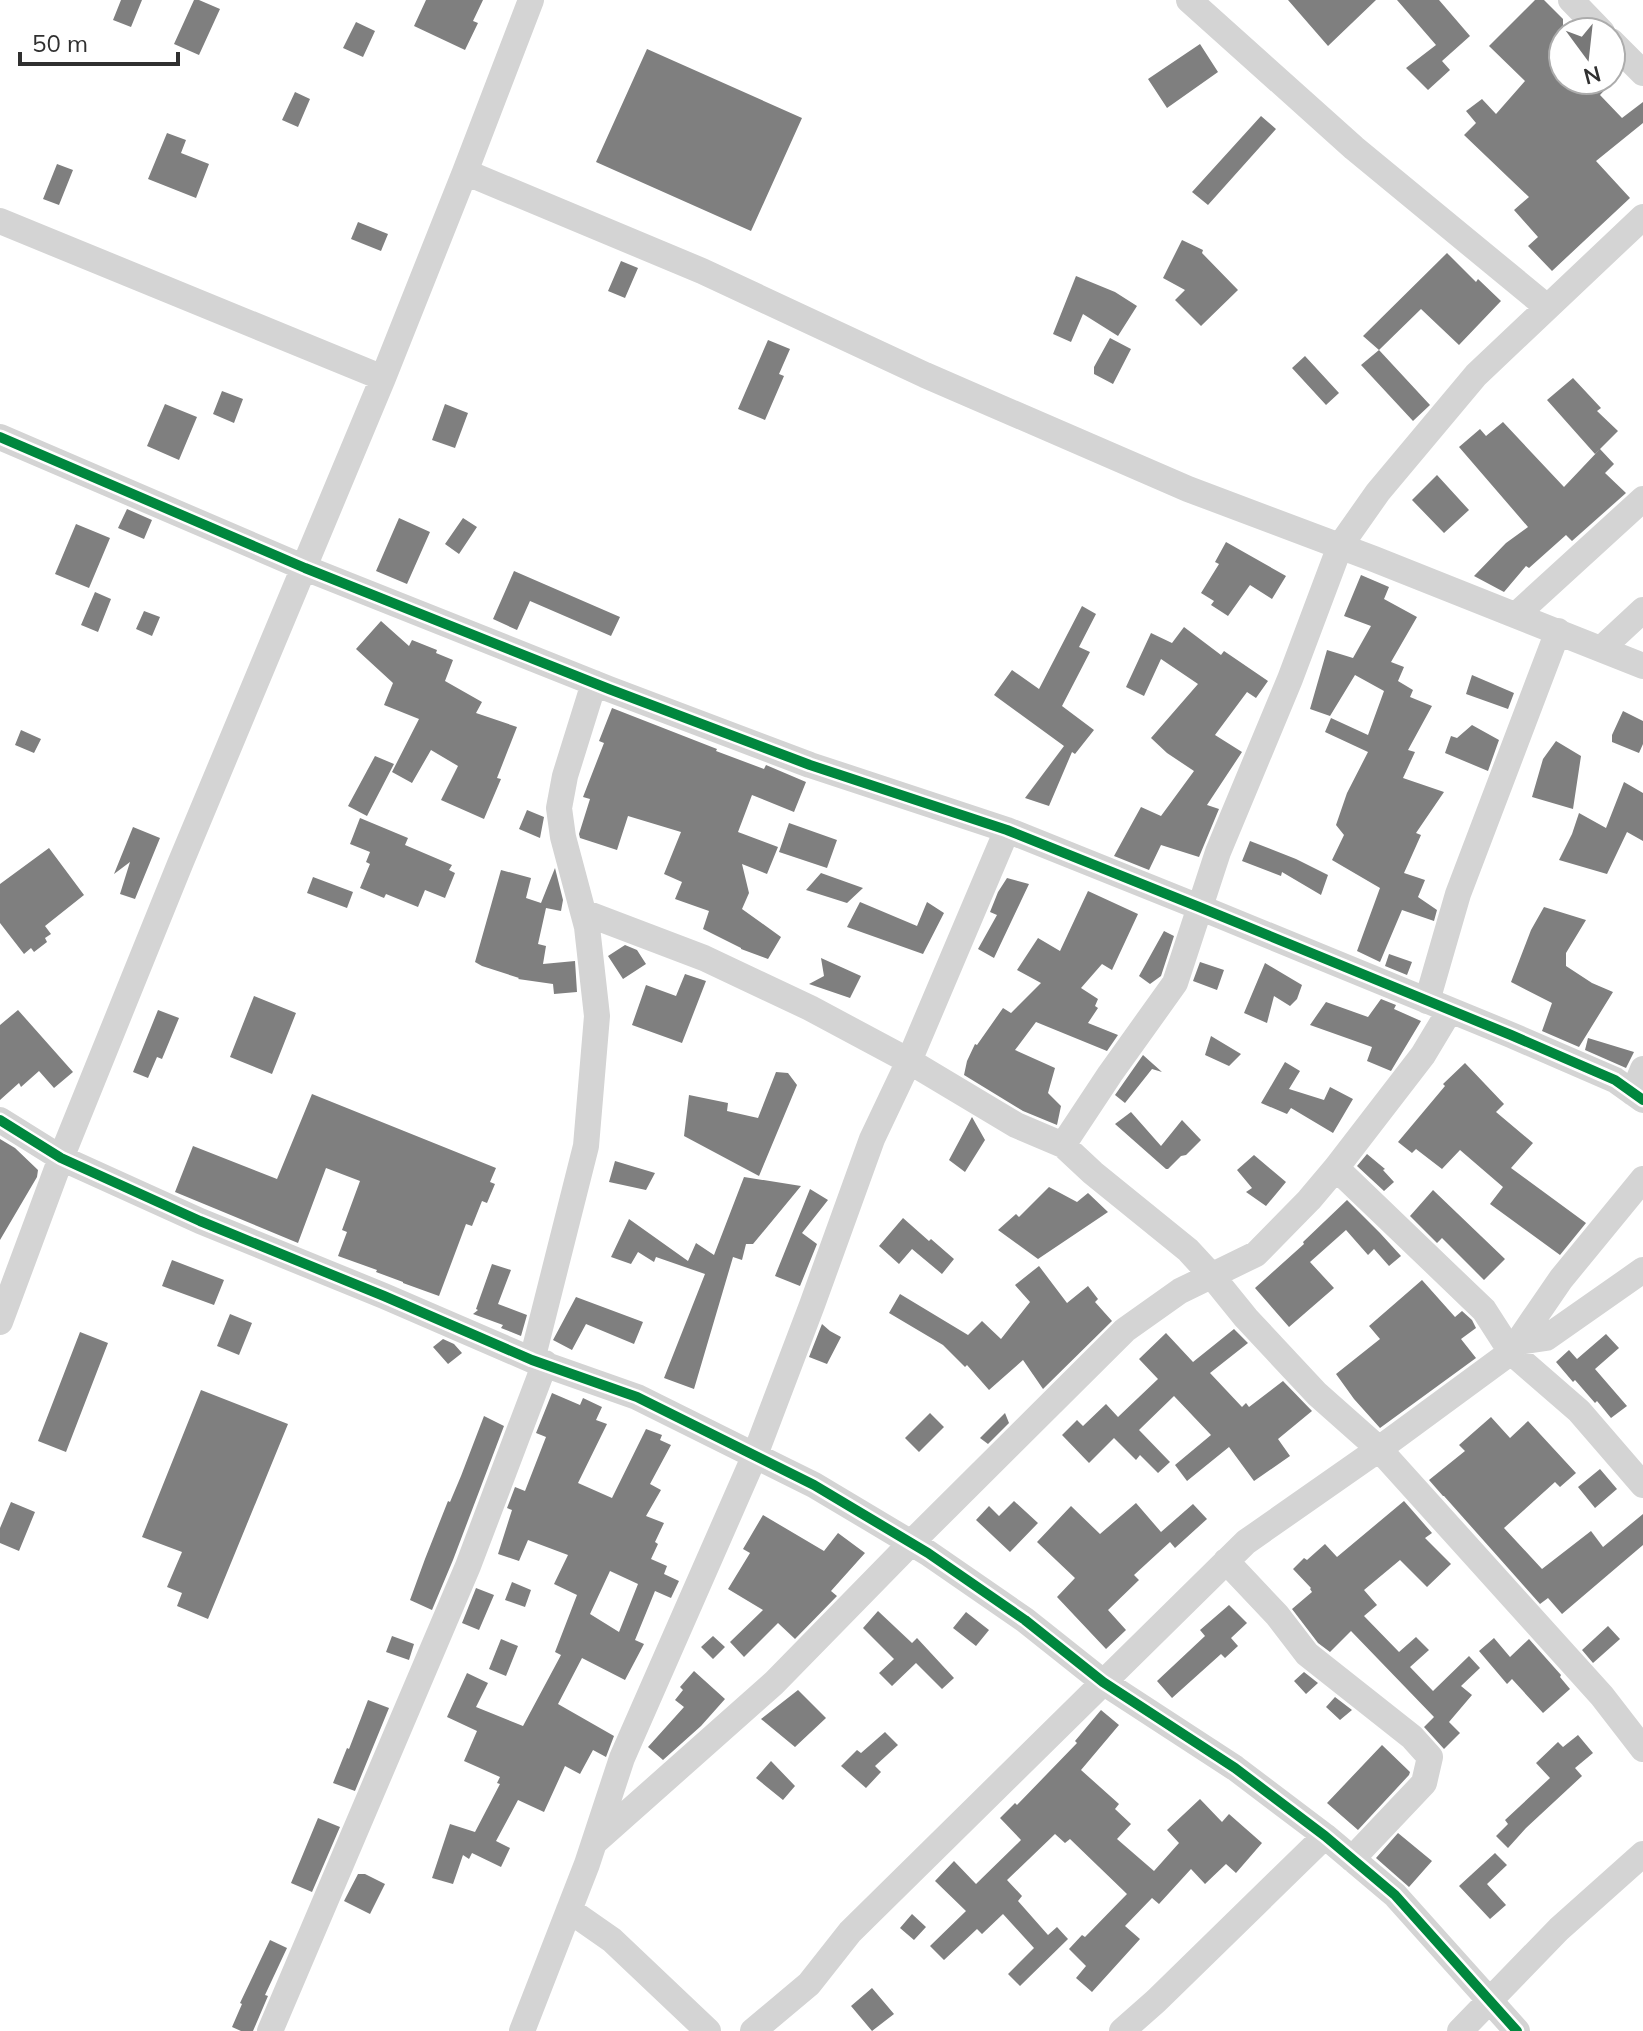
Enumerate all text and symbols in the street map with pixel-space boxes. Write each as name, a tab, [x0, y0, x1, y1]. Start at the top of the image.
scale bar	[20, 16, 178, 66]
north arrow	[1547, 16, 1627, 96]
text: 50 m	[32, 28, 88, 58]
text: N	[1581, 60, 1604, 91]

